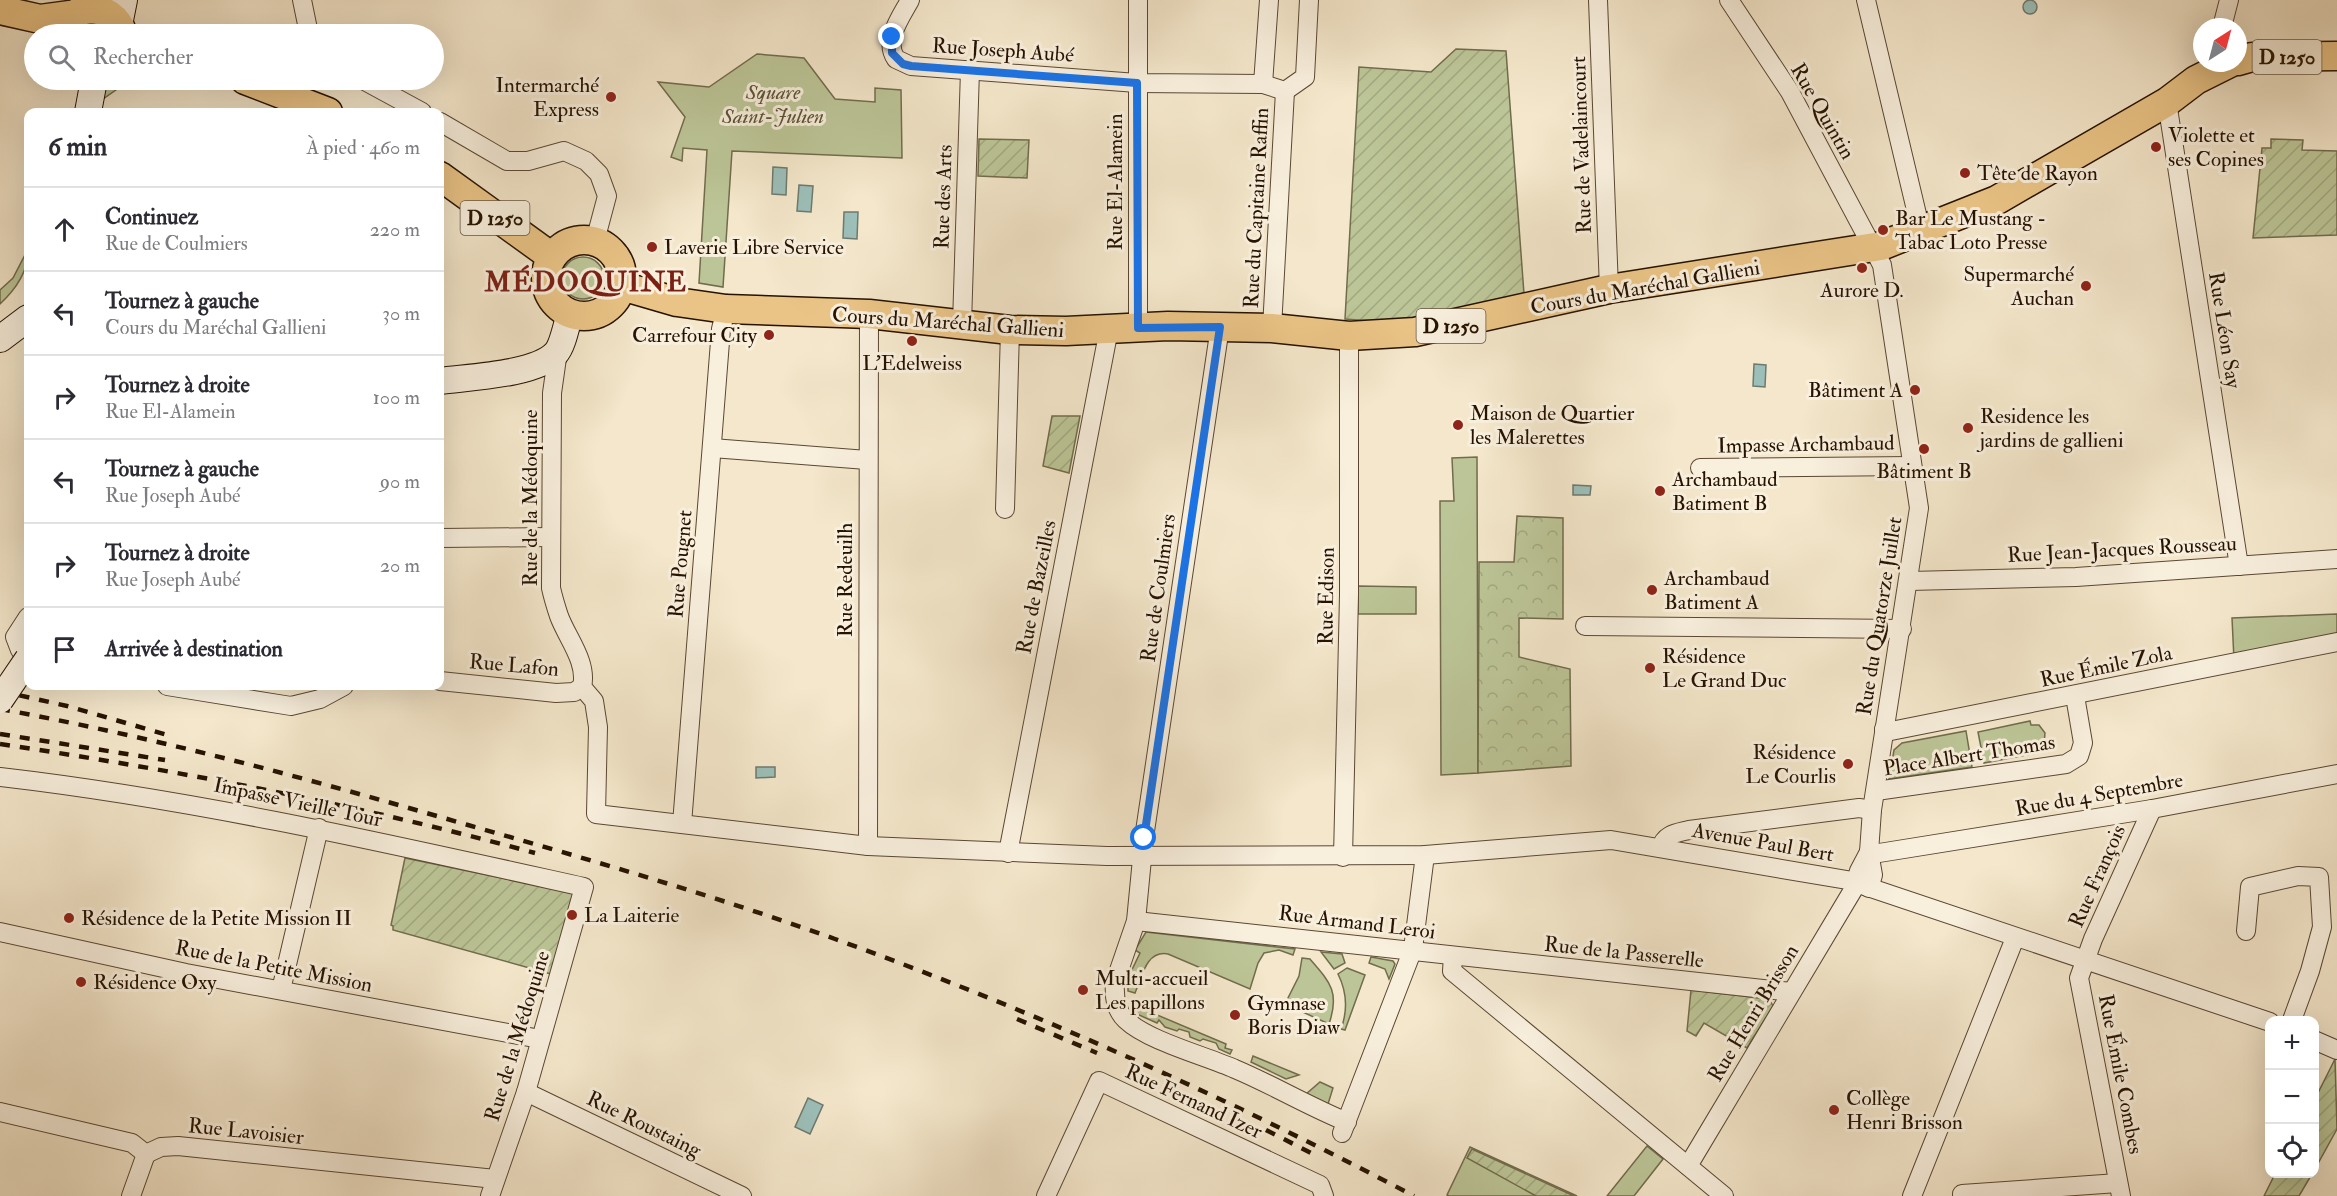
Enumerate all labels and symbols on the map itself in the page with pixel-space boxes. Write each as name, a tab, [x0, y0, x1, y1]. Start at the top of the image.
north arrow	[2193, 18, 2247, 72]
route end	[878, 23, 904, 49]
street label: Rue Joseph Aubé	[931, 32, 1075, 69]
road number: D 1250	[2252, 40, 2322, 74]
street label: Rue de Vadelaincourt	[1565, 56, 1598, 234]
street label: Rue Quintin	[1784, 58, 1861, 164]
place label: Intermarché Express	[495, 72, 599, 123]
park label: Square Saint-Julien	[721, 79, 824, 130]
marker: Intermarché Express	[604, 90, 618, 104]
street label: Rue du Capitaine Raffin	[1238, 107, 1275, 309]
street label: Rue El-Alamein	[1102, 113, 1129, 251]
place label: Violette et ses Copines	[2168, 122, 2264, 173]
marker: Violette et ses Copines	[2149, 140, 2163, 154]
street label: Rue des Arts	[928, 144, 959, 250]
place label: Tête de Rayon	[1977, 160, 2098, 187]
marker: Tête de Rayon	[1958, 166, 1972, 180]
road number: D 1250	[460, 201, 530, 235]
place label: Bar Le Mustang - Tabac Loto Presse	[1895, 205, 2047, 256]
marker: Bar Le Mustang - Tabac Loto Presse	[1876, 223, 1890, 237]
place label: Laverie Libre Service	[664, 234, 844, 261]
marker: Laverie Libre Service	[645, 240, 659, 254]
street label: Cours du Maréchal Gallieni	[1528, 254, 1762, 321]
marker: Aurore D.	[1855, 261, 1869, 275]
place label: Supermarché Auchan	[1963, 261, 2074, 312]
district label: MÉDOQUINE	[484, 264, 687, 299]
street label: Rue Léon Say	[2202, 270, 2247, 391]
place label: Aurore D.	[1819, 277, 1904, 304]
marker: Supermarché Auchan	[2079, 279, 2093, 293]
street label: Cours du Maréchal Gallieni	[831, 301, 1065, 344]
road number: D 1250	[1416, 309, 1486, 343]
place label: Carrefour City	[632, 322, 758, 349]
marker: Carrefour City	[762, 328, 776, 342]
marker: L'Edelweiss	[905, 334, 919, 348]
place label: L'Edelweiss	[862, 350, 962, 377]
place label: Bâtiment A	[1808, 377, 1903, 404]
marker: Bâtiment A	[1908, 383, 1922, 397]
place label: Maison de Quartier les Malerettes	[1470, 400, 1635, 451]
place label: Residence les jardins de gallieni	[1976, 403, 2124, 454]
street label: Rue de la Médoquine	[517, 409, 544, 587]
marker: Maison de Quartier les Malerettes	[1451, 418, 1465, 432]
marker: Residence les jardins de gallieni	[1961, 421, 1975, 435]
street label: Impasse Archambaud	[1717, 429, 1895, 460]
marker: Bâtiment B	[1917, 442, 1931, 456]
place label: Bâtiment B	[1876, 458, 1972, 485]
place label: Archambaud Batiment B	[1671, 466, 1778, 517]
marker: Archambaud Batiment B	[1653, 484, 1667, 498]
street label: Rue Pougnet	[662, 509, 699, 619]
street label: Rue de Coulmiers	[1135, 512, 1182, 664]
street label: Rue du Quatorze Juillet	[1850, 515, 1909, 717]
street label: Rue de Bazeilles	[1010, 518, 1063, 656]
street label: Rue Redeuilh	[832, 523, 859, 637]
street label: Rue Jean-Jacques Rousseau	[2007, 530, 2238, 569]
street label: Rue Edison	[1312, 547, 1341, 645]
place label: Archambaud Batiment A	[1663, 565, 1770, 616]
marker: Archambaud Batiment A	[1645, 583, 1659, 597]
street label: Rue Émile Zola	[2038, 639, 2175, 694]
place label: Résidence Le Grand Duc	[1662, 643, 1787, 694]
street label: Rue Lafon	[468, 648, 560, 683]
marker: Résidence Le Grand Duc	[1643, 661, 1657, 675]
street label: Place Albert Thomas	[1881, 729, 2057, 782]
place label: Résidence Le Courlis	[1745, 739, 1836, 790]
marker: Résidence Le Courlis	[1841, 757, 1855, 771]
street label: Rue du 4 Septembre	[2013, 766, 2185, 823]
street label: Impasse Vieille Tour	[211, 771, 385, 834]
street label: Avenue Paul Bert	[1689, 817, 1836, 868]
street label: Rue François	[2063, 820, 2132, 932]
route start	[1130, 824, 1156, 850]
street label: Rue Armand Leroi	[1277, 899, 1437, 946]
place label: La Laiterie	[584, 902, 679, 929]
place label: Résidence de la Petite Mission II	[81, 905, 352, 932]
marker: La Laiterie	[565, 908, 579, 922]
marker: Résidence de la Petite Mission II	[62, 911, 76, 925]
street label: Rue de la Passerelle	[1543, 931, 1705, 974]
street label: Rue de la Petite Mission	[173, 934, 375, 999]
street label: Rue Henri Brisson	[1702, 939, 1805, 1087]
street label: Rue de la Médoquine	[479, 947, 556, 1125]
place label: Multi-accueil Les papillons	[1095, 965, 1209, 1016]
place label: Résidence Oxy	[93, 969, 217, 996]
marker: Résidence Oxy	[74, 975, 88, 989]
marker: Multi-accueil Les papillons	[1076, 983, 1090, 997]
place label: Gymnase Boris Diaw	[1247, 990, 1341, 1041]
street label: Rue Émile Combes	[2092, 992, 2149, 1156]
marker: Gymnase Boris Diaw	[1228, 1008, 1242, 1022]
street label: Rue Fernand Izer	[1121, 1058, 1267, 1145]
street label: Rue Roustaing	[582, 1085, 706, 1164]
place label: Collège Henri Brisson	[1846, 1085, 1963, 1136]
marker: Collège Henri Brisson	[1827, 1103, 1841, 1117]
street label: Rue Lavoisier	[187, 1112, 305, 1151]

